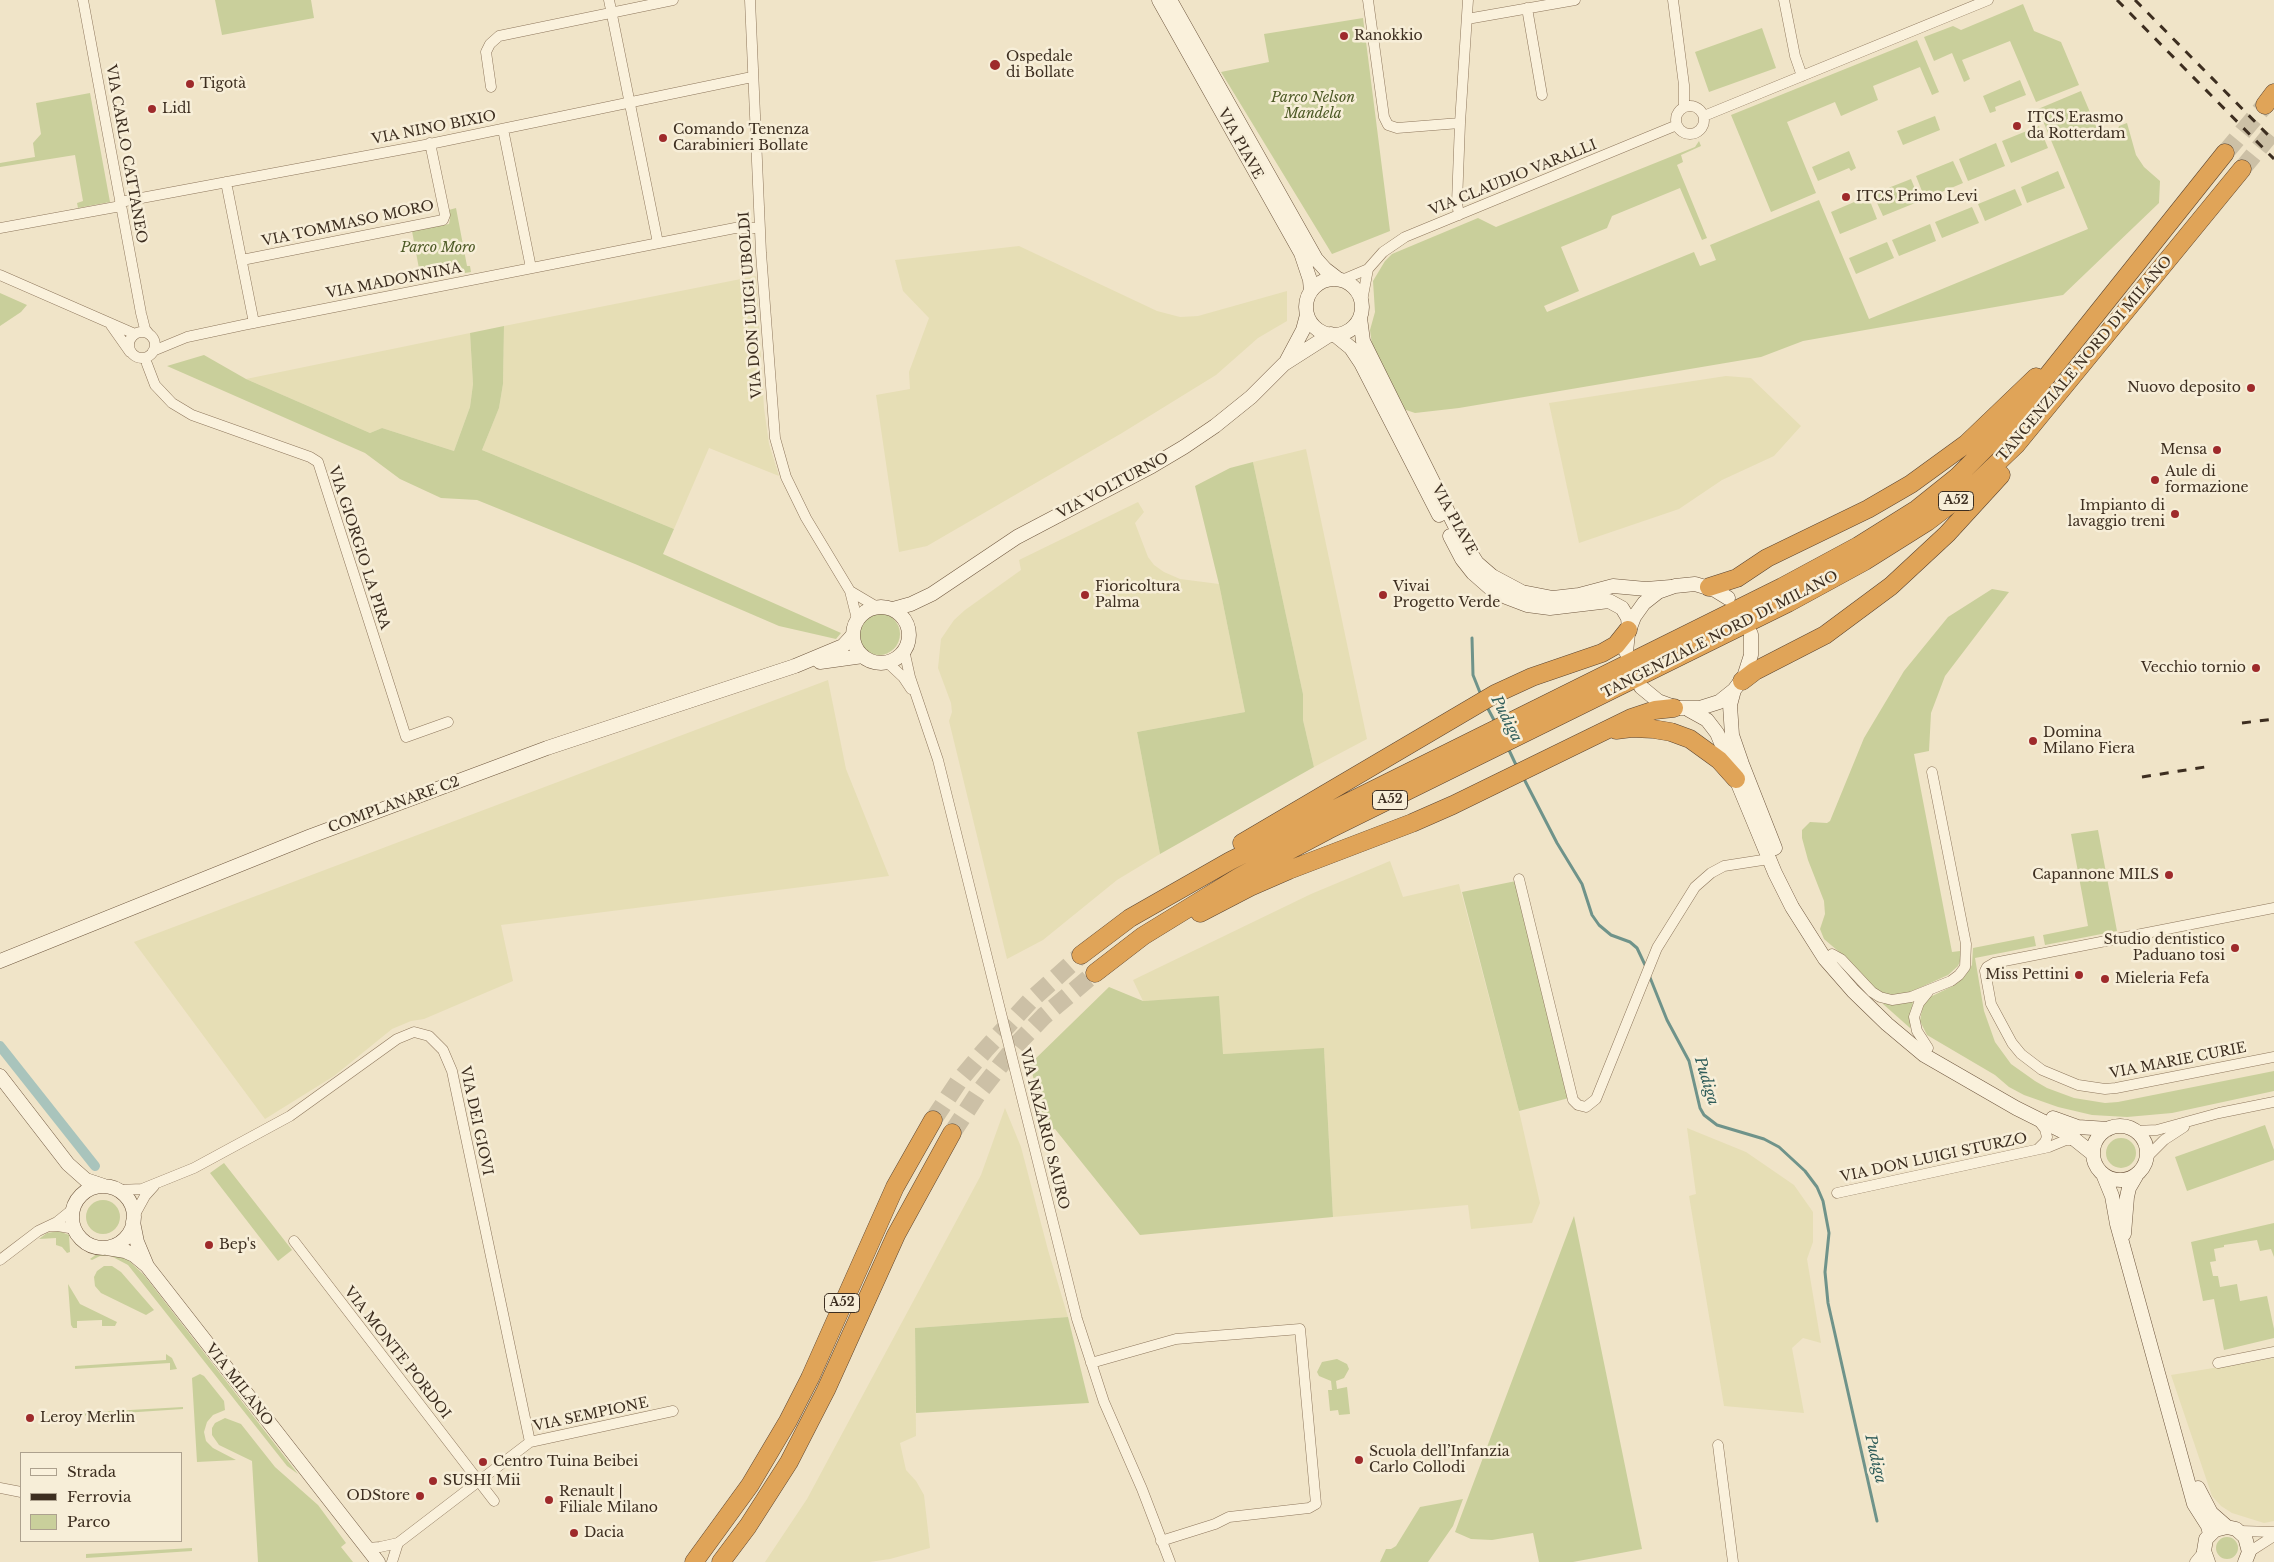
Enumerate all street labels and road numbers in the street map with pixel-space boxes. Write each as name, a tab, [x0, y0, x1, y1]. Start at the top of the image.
street label: VIA CARLO CATTANEO	[102, 63, 150, 245]
street label: VIA PIAVE	[1214, 106, 1266, 182]
street label: VIA NINO BIXIO	[370, 108, 498, 148]
street label: VIA CLAUDIO VARALLI	[1427, 137, 1599, 219]
street label: VIA TOMMASO MORO	[260, 198, 436, 250]
street label: VIA DON LUIGI UBOLDI	[736, 211, 766, 399]
street label: TANGENZIALE NORD DI MILANO	[1994, 253, 2176, 465]
street label: VIA MADONNINA	[325, 260, 463, 302]
street label: VIA VOLTURNO	[1054, 450, 1172, 522]
street label: VIA GIORGIO LA PIRA	[325, 464, 393, 632]
street label: VIA PIAVE	[1428, 482, 1480, 558]
road number: A52	[1938, 492, 1974, 511]
street label: TANGENZIALE NORD DI MILANO	[1599, 568, 1841, 702]
street label: COMPLANARE C2	[326, 773, 462, 837]
road number: A52	[1372, 790, 1408, 810]
street label: VIA MARIE CURIE	[2108, 1039, 2248, 1083]
street label: VIA NAZARIO SAURO	[1016, 1047, 1072, 1211]
street label: VIA DEI GIOVI	[456, 1065, 496, 1177]
street label: VIA DON LUIGI STURZO	[1839, 1130, 2029, 1186]
street label: VIA MONTE PORDOI	[340, 1284, 454, 1422]
road number: A52	[824, 1294, 860, 1312]
street label: VIA MILANO	[202, 1341, 276, 1429]
street label: VIA SEMPIONE	[532, 1395, 650, 1435]

